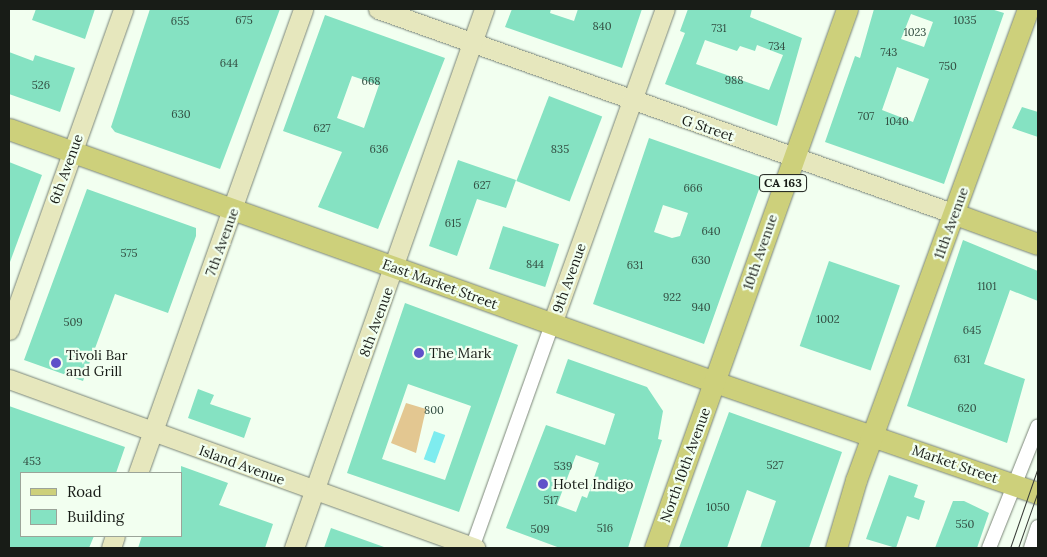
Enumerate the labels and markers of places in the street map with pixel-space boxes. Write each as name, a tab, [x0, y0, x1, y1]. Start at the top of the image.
place label: The Mark	[429, 345, 491, 361]
place label: Tivoli Bar and Grill	[66, 347, 128, 380]
marker: The Mark	[413, 347, 425, 359]
marker: Tivoli Bar and Grill	[50, 357, 62, 369]
place label: Hotel Indigo	[553, 476, 634, 492]
marker: Hotel Indigo	[537, 478, 549, 490]

